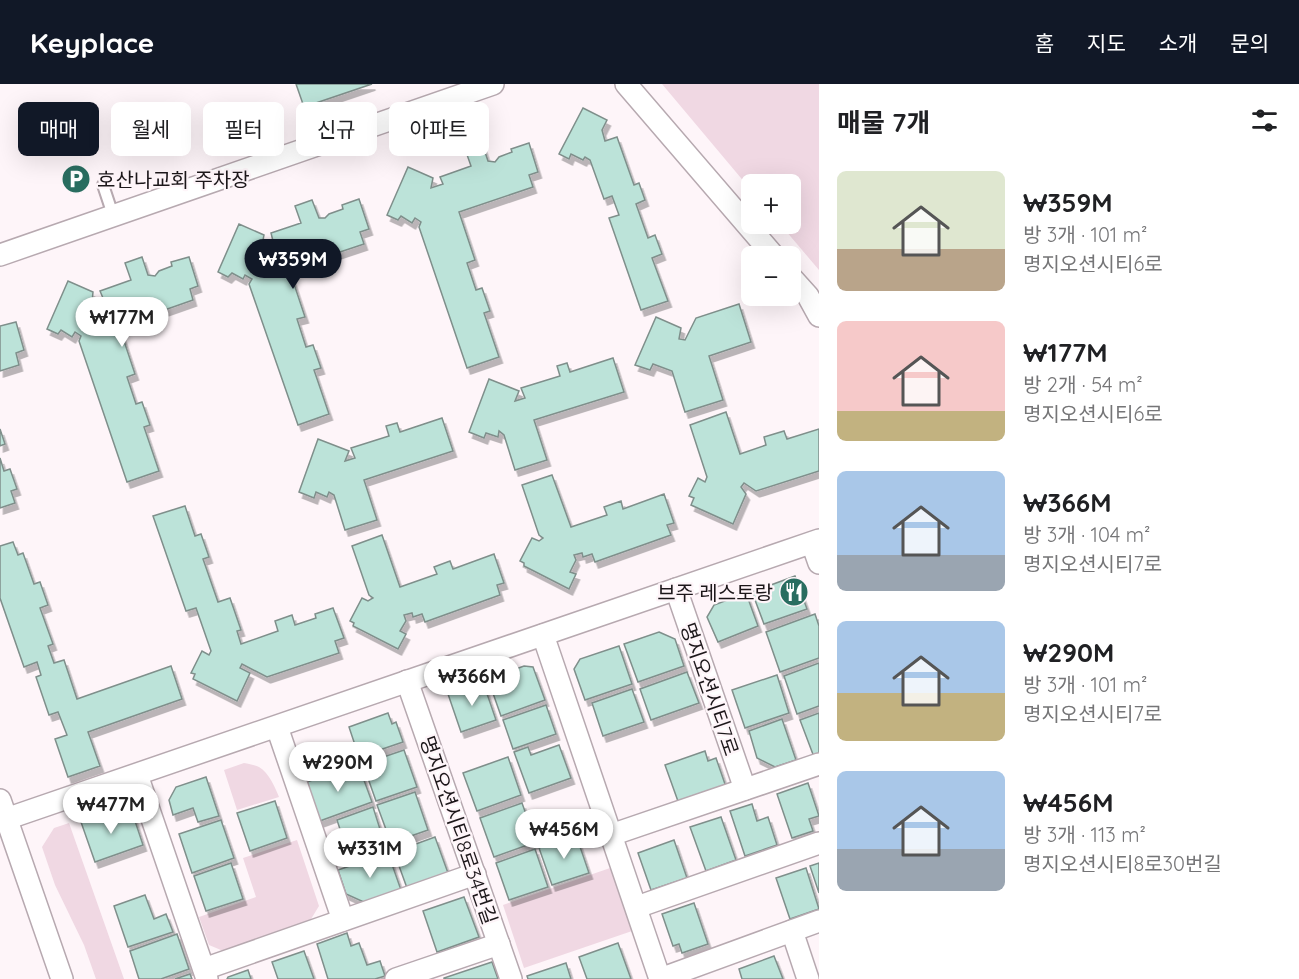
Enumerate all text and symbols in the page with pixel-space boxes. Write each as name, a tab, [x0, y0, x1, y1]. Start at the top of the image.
text: Keyplace	[30, 25, 154, 60]
text: 홈	[1035, 30, 1054, 56]
text: 지도	[1087, 30, 1126, 56]
text: 소개	[1159, 30, 1197, 56]
text: 문의	[1230, 30, 1269, 56]
chip: 매매	[18, 102, 99, 156]
chip: 월세	[111, 102, 191, 156]
chip: 필터	[203, 102, 284, 156]
chip: 신규	[296, 102, 377, 156]
chip: 아파트	[389, 102, 489, 156]
icon: filters	[1248, 104, 1281, 137]
text: 매물 7개	[837, 106, 930, 139]
parking icon: 호산나교회 주차장	[60, 163, 92, 195]
place label: 호산나교회 주차장	[97, 167, 250, 192]
map controls	[741, 174, 801, 306]
button: +	[741, 174, 801, 234]
text: ₩359M	[1023, 186, 1113, 219]
icon: home	[885, 195, 957, 267]
text: 방 3개 · 101 m²	[1023, 222, 1147, 247]
pin: ₩359M	[251, 239, 335, 290]
text: ₩359M	[259, 246, 327, 271]
button: −	[741, 246, 801, 306]
text: 명지오션시티6로	[1023, 251, 1163, 276]
pin: ₩177M	[80, 297, 164, 348]
text: ₩177M	[90, 304, 154, 329]
text: ₩177M	[1023, 336, 1107, 369]
icon: home	[885, 345, 957, 417]
text: 방 2개 · 54 m²	[1023, 372, 1143, 397]
text: 명지오션시티6로	[1023, 401, 1163, 426]
text: ₩366M	[1023, 486, 1112, 519]
icon: home	[885, 495, 957, 567]
text: 방 3개 · 104 m²	[1023, 522, 1150, 547]
text: 명지오션시티7로	[1023, 551, 1162, 576]
restaurant icon: 브주 레스토랑	[778, 576, 810, 608]
place label: 브주 레스토랑	[657, 580, 773, 605]
street label: 명지오션시티7로	[676, 619, 744, 759]
text: ₩290M	[1023, 636, 1114, 669]
icon: home	[885, 645, 957, 717]
pin: ₩366M	[430, 656, 514, 707]
text: ₩366M	[438, 663, 506, 688]
text: 방 3개 · 101 m²	[1023, 672, 1147, 697]
text: 명지오션시티7로	[1023, 701, 1162, 726]
street label: 명지오션시티8로34번길	[415, 733, 503, 927]
pin: ₩290M	[296, 742, 380, 793]
text: ₩290M	[303, 749, 373, 774]
pin: ₩477M	[69, 784, 153, 835]
text: ₩456M	[1023, 786, 1113, 819]
text: ₩477M	[77, 791, 145, 816]
icon: home	[885, 795, 957, 867]
pin: ₩456M	[522, 809, 606, 860]
text: ₩456M	[529, 816, 599, 841]
text: 방 3개 · 113 m²	[1023, 822, 1146, 847]
pin: ₩331M	[328, 828, 412, 879]
text: ₩331M	[338, 835, 402, 860]
text: 명지오션시티8로30번길	[1023, 851, 1222, 876]

